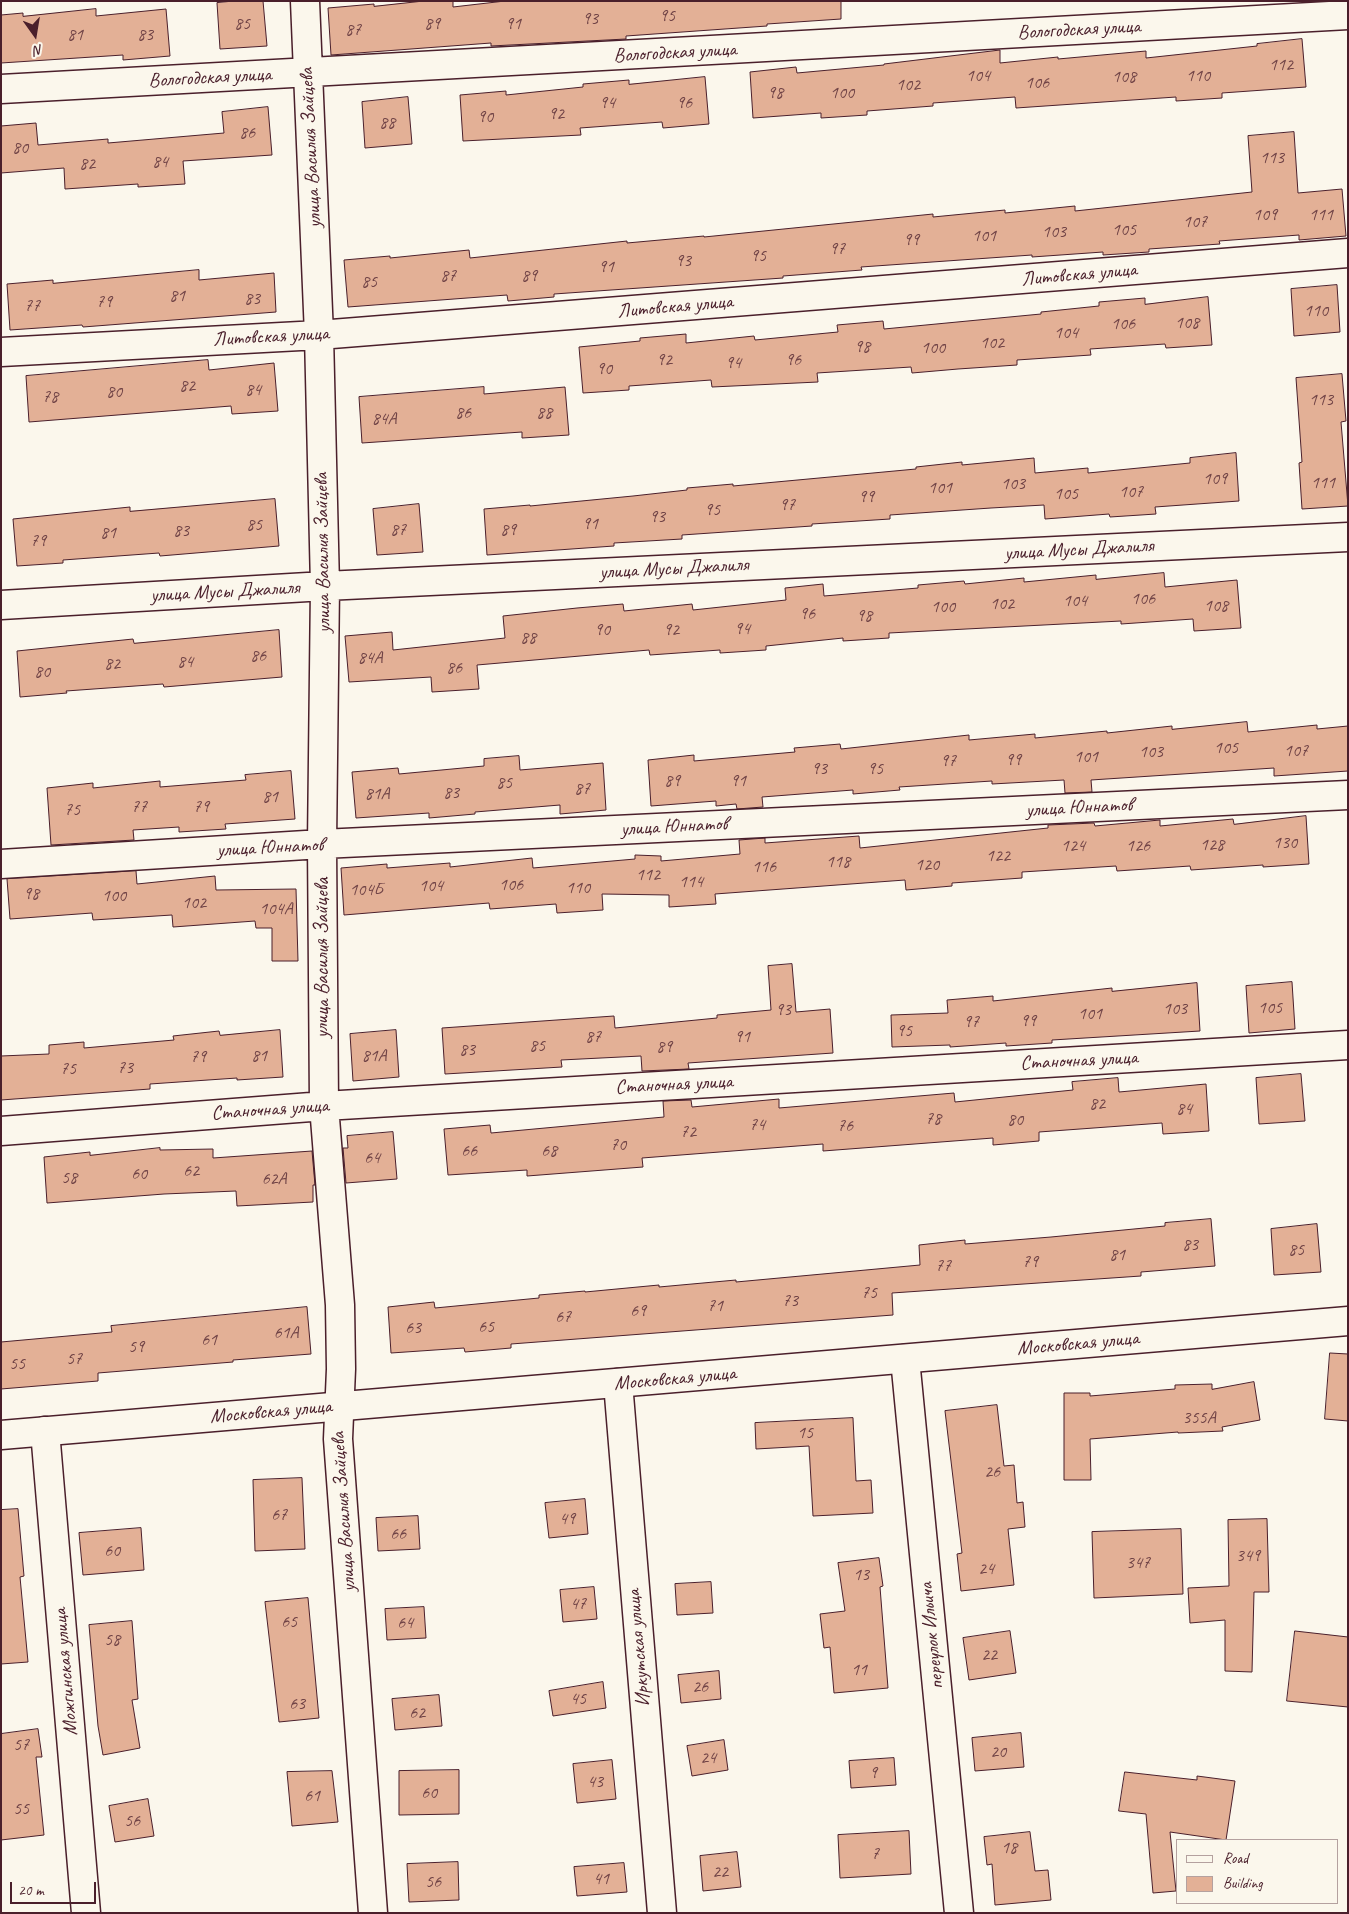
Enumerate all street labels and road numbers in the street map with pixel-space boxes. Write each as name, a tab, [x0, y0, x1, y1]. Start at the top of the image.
street label: Вологодская улица	[1017, 15, 1141, 45]
street label: Вологодская улица	[613, 38, 737, 68]
street label: Вологодская улица	[148, 63, 272, 93]
street label: улица Василия Зайцева	[295, 67, 327, 229]
street label: Литовская улица	[1020, 258, 1138, 292]
street label: Литовская улица	[616, 290, 734, 324]
street label: Литовская улица	[212, 322, 330, 352]
street label: улица Василия Зайцева	[310, 473, 336, 633]
street label: улица Мусы Джалиля	[1004, 534, 1154, 566]
street label: улица Мусы Джалиля	[599, 553, 749, 585]
street label: улица Мусы Джалиля	[150, 576, 300, 608]
street label: улица Юннатов	[1025, 793, 1133, 823]
street label: улица Юннатов	[620, 812, 728, 842]
street label: улица Юннатов	[216, 833, 324, 863]
street label: улица Василия Зайцева	[311, 878, 335, 1038]
street label: Станочная улица	[1020, 1046, 1138, 1076]
street label: Станочная улица	[615, 1070, 733, 1100]
street label: Станочная улица	[210, 1094, 330, 1126]
street label: Московская улица	[1016, 1327, 1140, 1361]
street label: Московская улица	[613, 1362, 737, 1396]
street label: Московская улица	[209, 1395, 333, 1429]
street label: улица Василия Зайцева	[326, 1431, 362, 1593]
street label: переулок Ильича	[914, 1581, 950, 1691]
street label: Иркутская улица	[622, 1588, 656, 1708]
street label: Можгинская улица	[48, 1607, 84, 1737]

